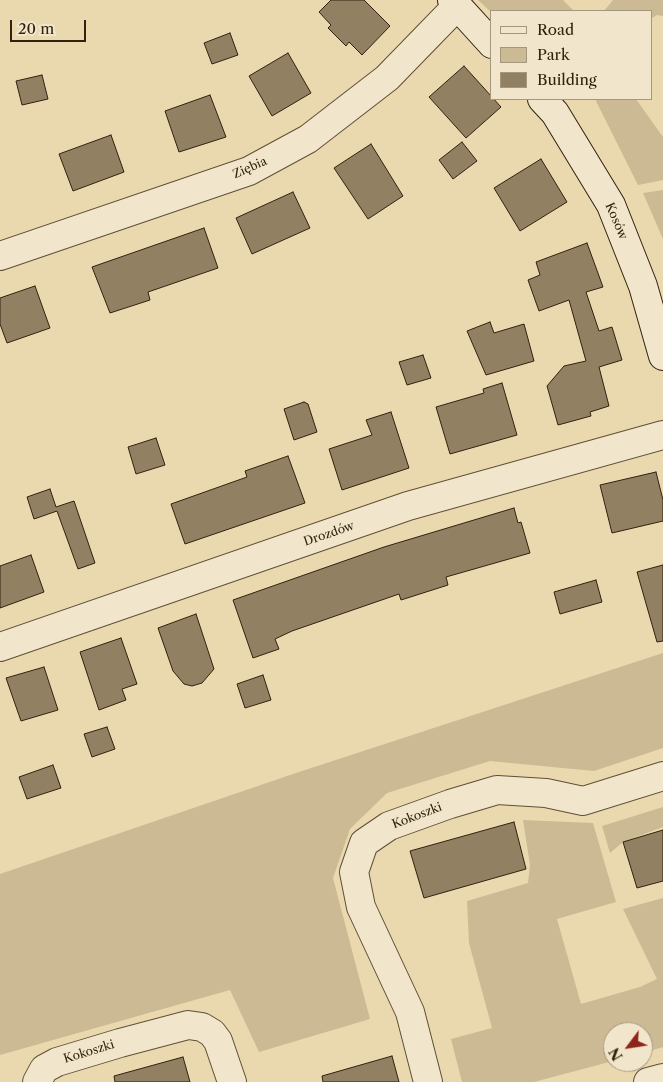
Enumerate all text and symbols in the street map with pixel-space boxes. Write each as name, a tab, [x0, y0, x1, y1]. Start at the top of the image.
scale bar	[12, 10, 89, 42]
legend	[490, 10, 653, 100]
text: 20 m	[18, 19, 54, 38]
text: Road	[537, 20, 574, 39]
text: Park	[537, 45, 570, 64]
text: Building	[537, 70, 597, 89]
street label: Ziębia	[231, 154, 269, 182]
street label: Kosów	[602, 200, 630, 242]
street label: Drozdów	[302, 519, 356, 549]
street label: Kokoszki	[390, 800, 444, 832]
north arrow	[603, 1022, 653, 1072]
street label: Kokoszki	[62, 1037, 116, 1067]
text: N	[605, 1044, 627, 1064]

